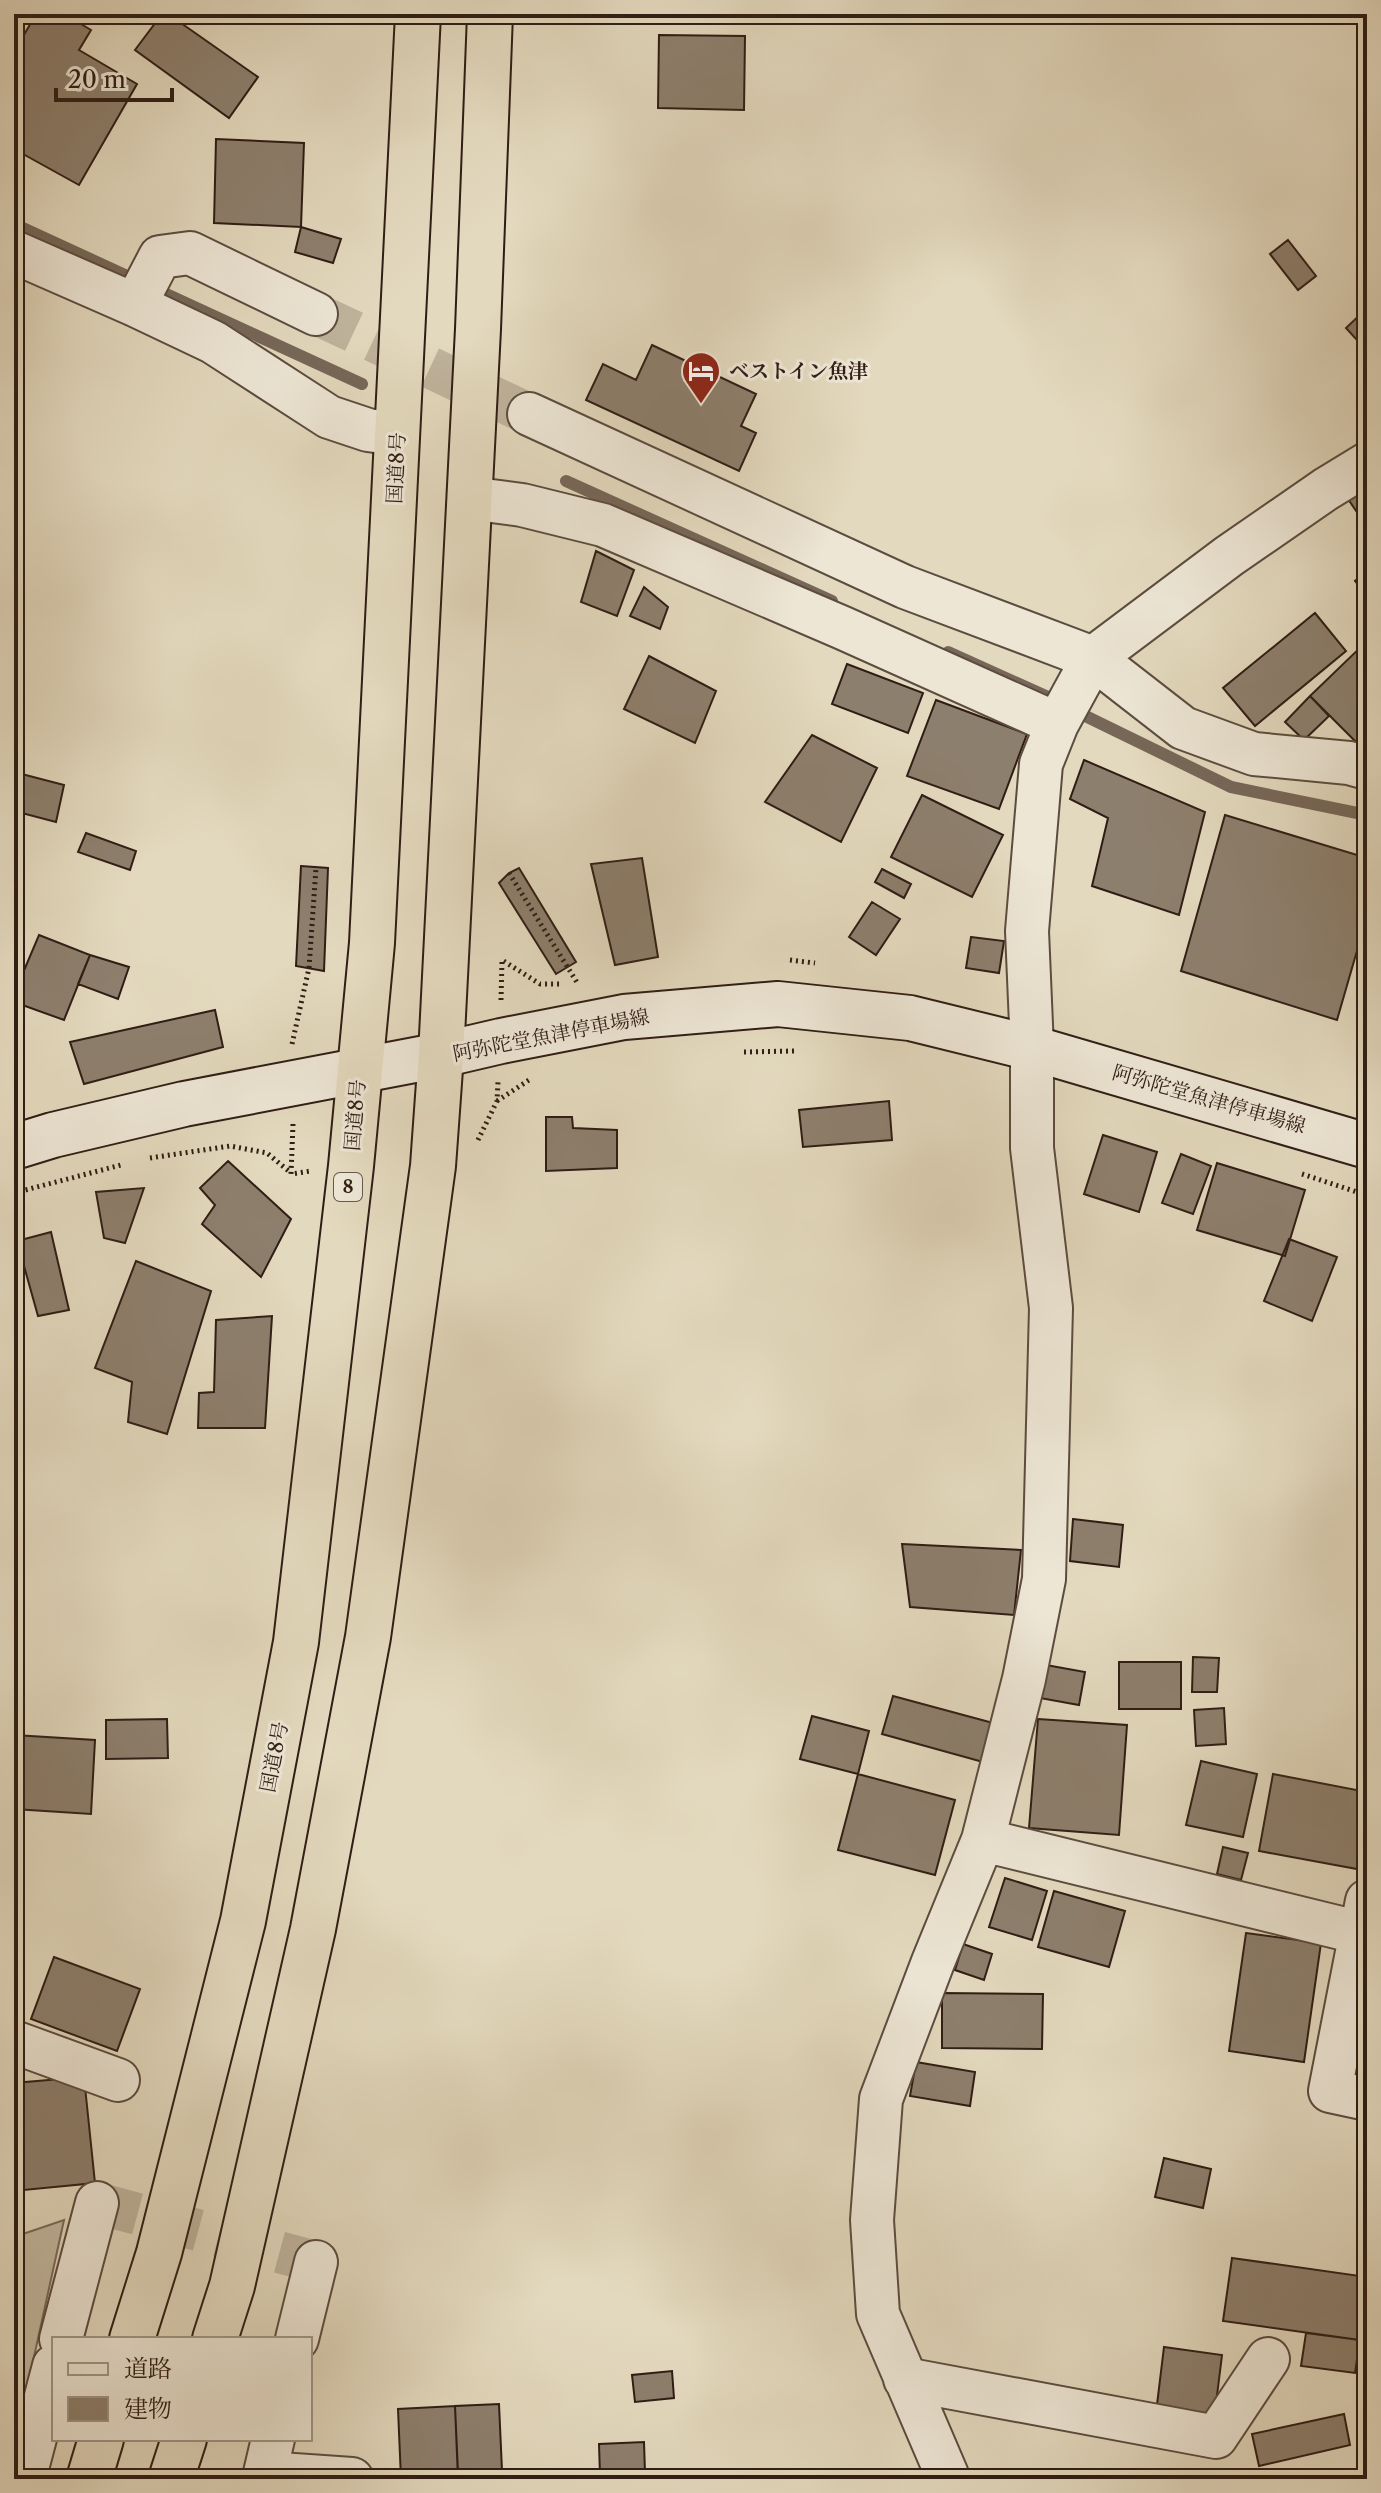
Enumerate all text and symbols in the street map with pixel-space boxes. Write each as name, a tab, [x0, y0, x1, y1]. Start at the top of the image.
scale bar	[56, 52, 172, 102]
text: 20 m	[68, 65, 126, 94]
hotel icon: ベストイン魚津	[680, 350, 722, 405]
place label: ベストイン魚津	[729, 359, 868, 383]
street label: 国道8号	[382, 431, 410, 505]
street label: 阿弥陀堂魚津停車場線	[451, 1004, 651, 1066]
street label: 阿弥陀堂魚津停車場線	[1110, 1060, 1308, 1138]
street label: 国道8号	[340, 1078, 370, 1152]
road number: 8	[334, 1173, 362, 1201]
street label: 国道8号	[255, 1719, 293, 1795]
legend	[52, 2337, 312, 2441]
text: 道路	[124, 2354, 172, 2383]
text: 建物	[124, 2394, 172, 2423]

